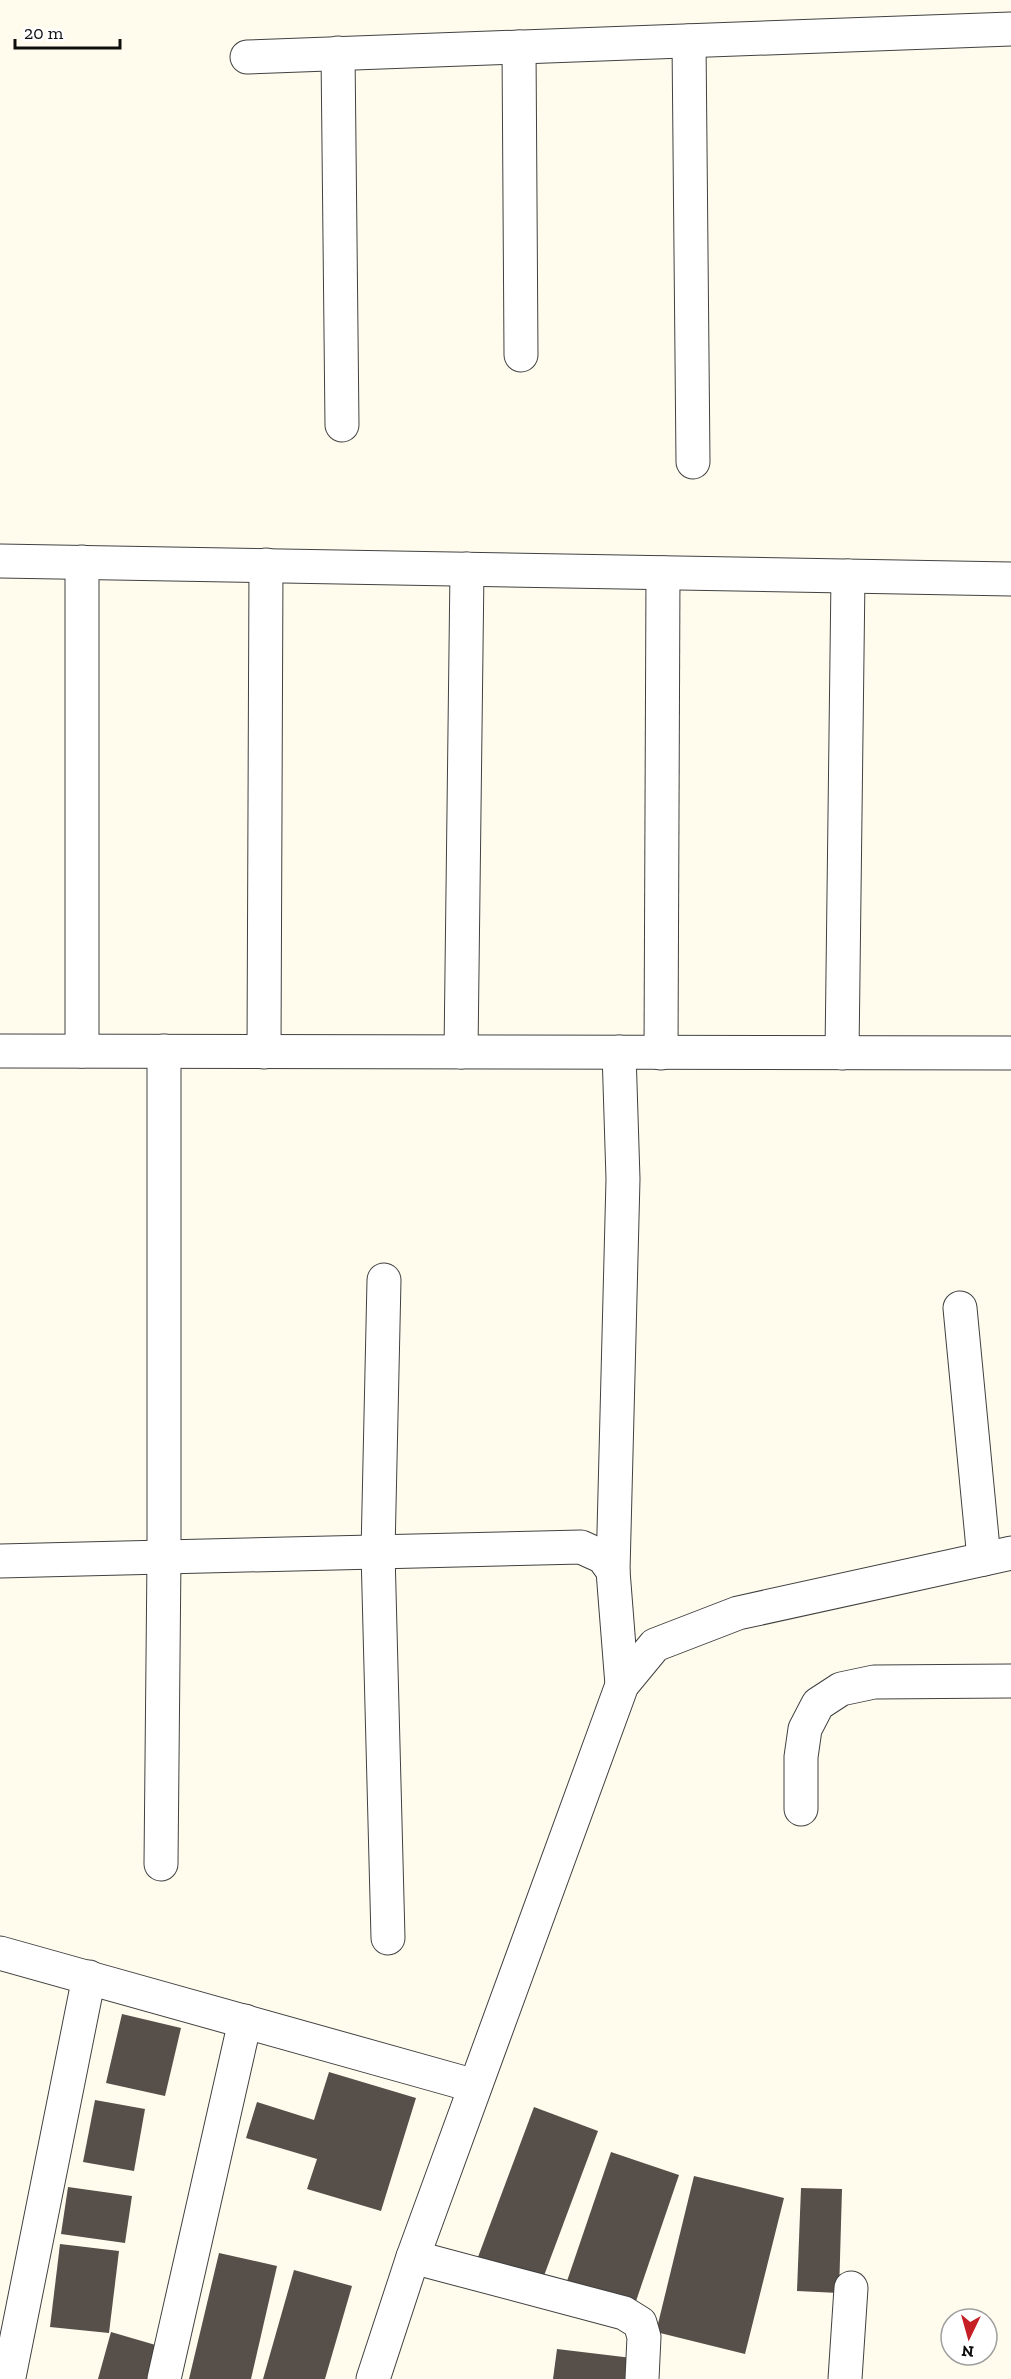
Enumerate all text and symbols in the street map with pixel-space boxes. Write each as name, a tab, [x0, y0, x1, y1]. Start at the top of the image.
scale bar	[15, 12, 120, 50]
text: 20 m	[24, 22, 64, 44]
north arrow	[939, 2307, 999, 2367]
text: N	[961, 2341, 975, 2361]

